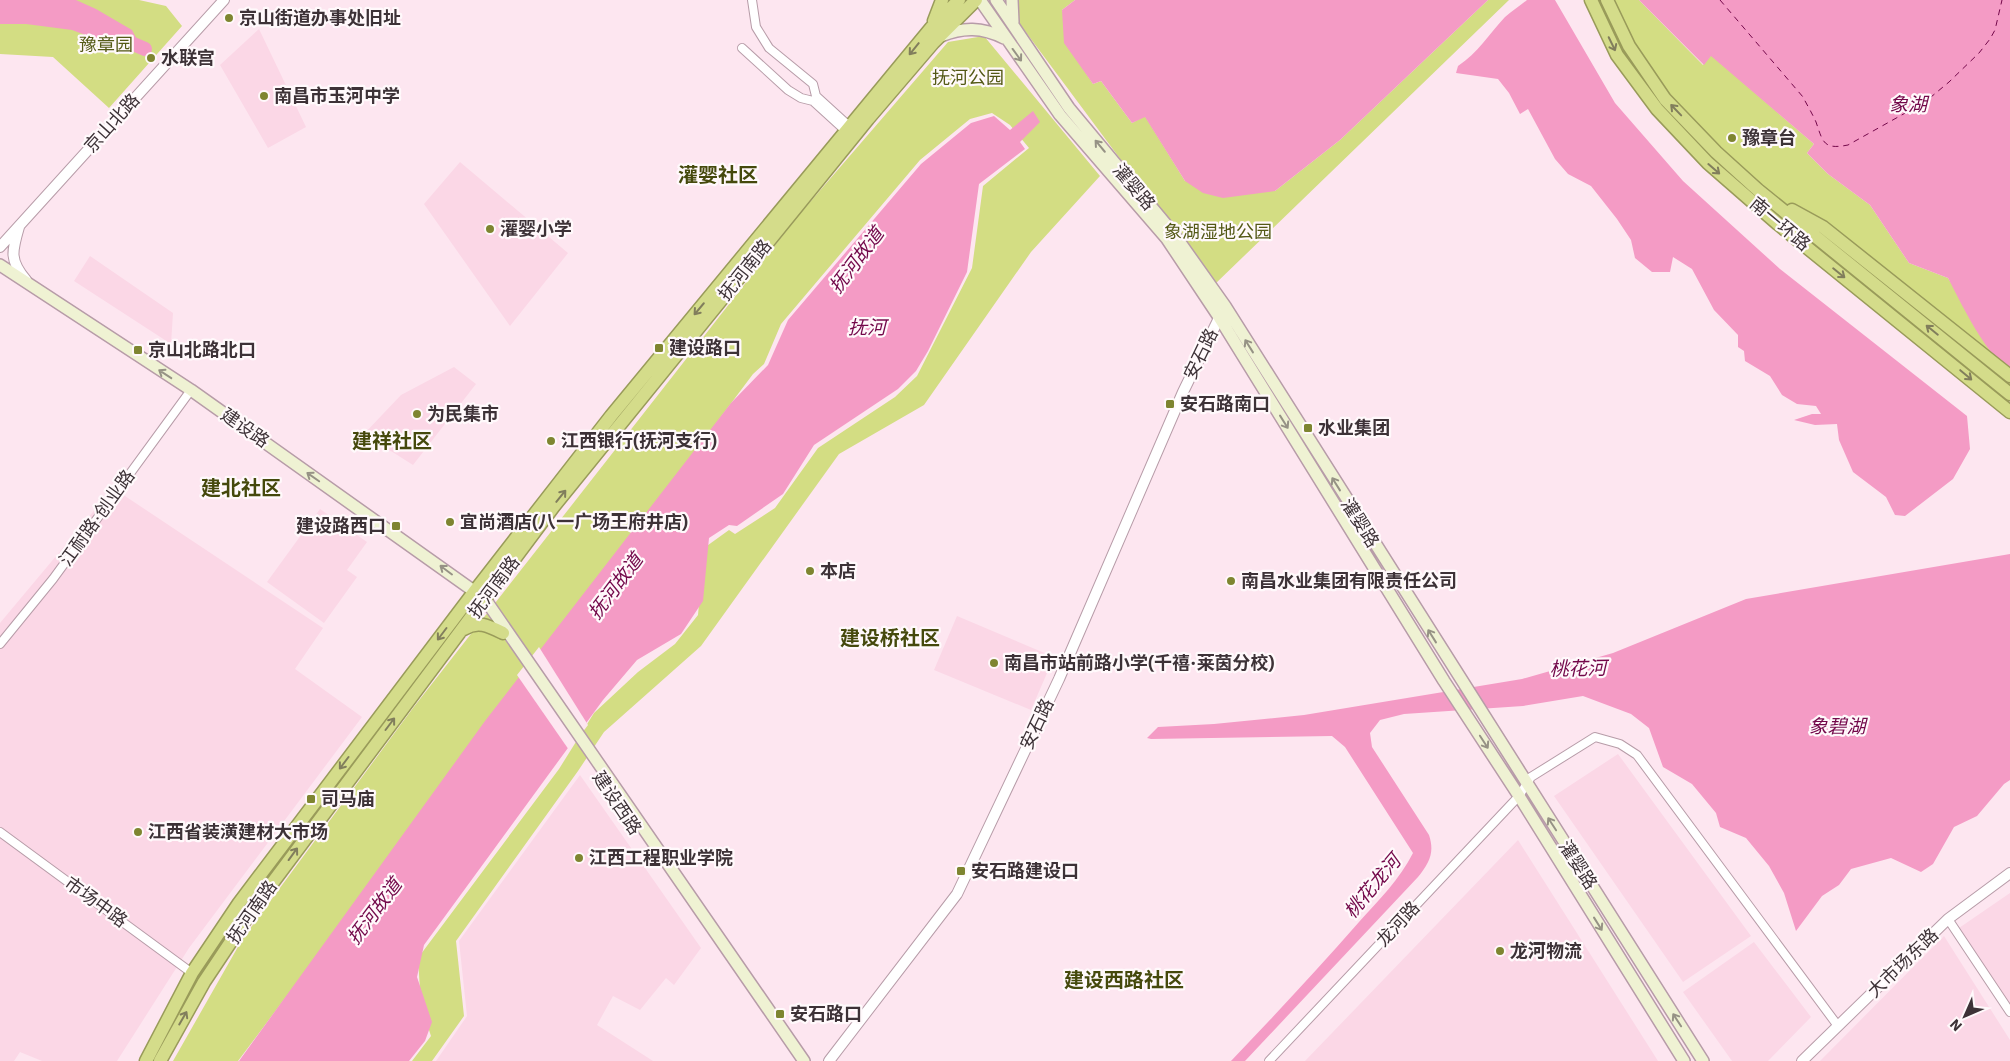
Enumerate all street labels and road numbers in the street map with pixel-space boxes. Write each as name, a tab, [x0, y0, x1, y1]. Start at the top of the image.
street label: 京山北路	[79, 88, 144, 157]
street label: 灌婴路	[1108, 159, 1161, 215]
street label: 南一环路	[1745, 192, 1815, 256]
street label: 抚河南路	[713, 234, 776, 305]
street label: 安石路	[1178, 324, 1223, 383]
street label: 建设路	[217, 403, 274, 452]
street label: 江耐路·创业路	[54, 465, 139, 571]
street label: 灌婴路	[1336, 494, 1384, 552]
street label: 抚河南路	[463, 551, 524, 622]
street label: 安石路	[1015, 694, 1058, 753]
street label: 建设西路	[588, 766, 647, 839]
street label: 灌婴路	[1554, 836, 1603, 894]
street label: 市场中路	[60, 871, 132, 932]
street label: 抚河南路	[222, 876, 282, 948]
street label: 龙河路	[1371, 896, 1424, 951]
street label: 大市场东路	[1862, 923, 1943, 1002]

